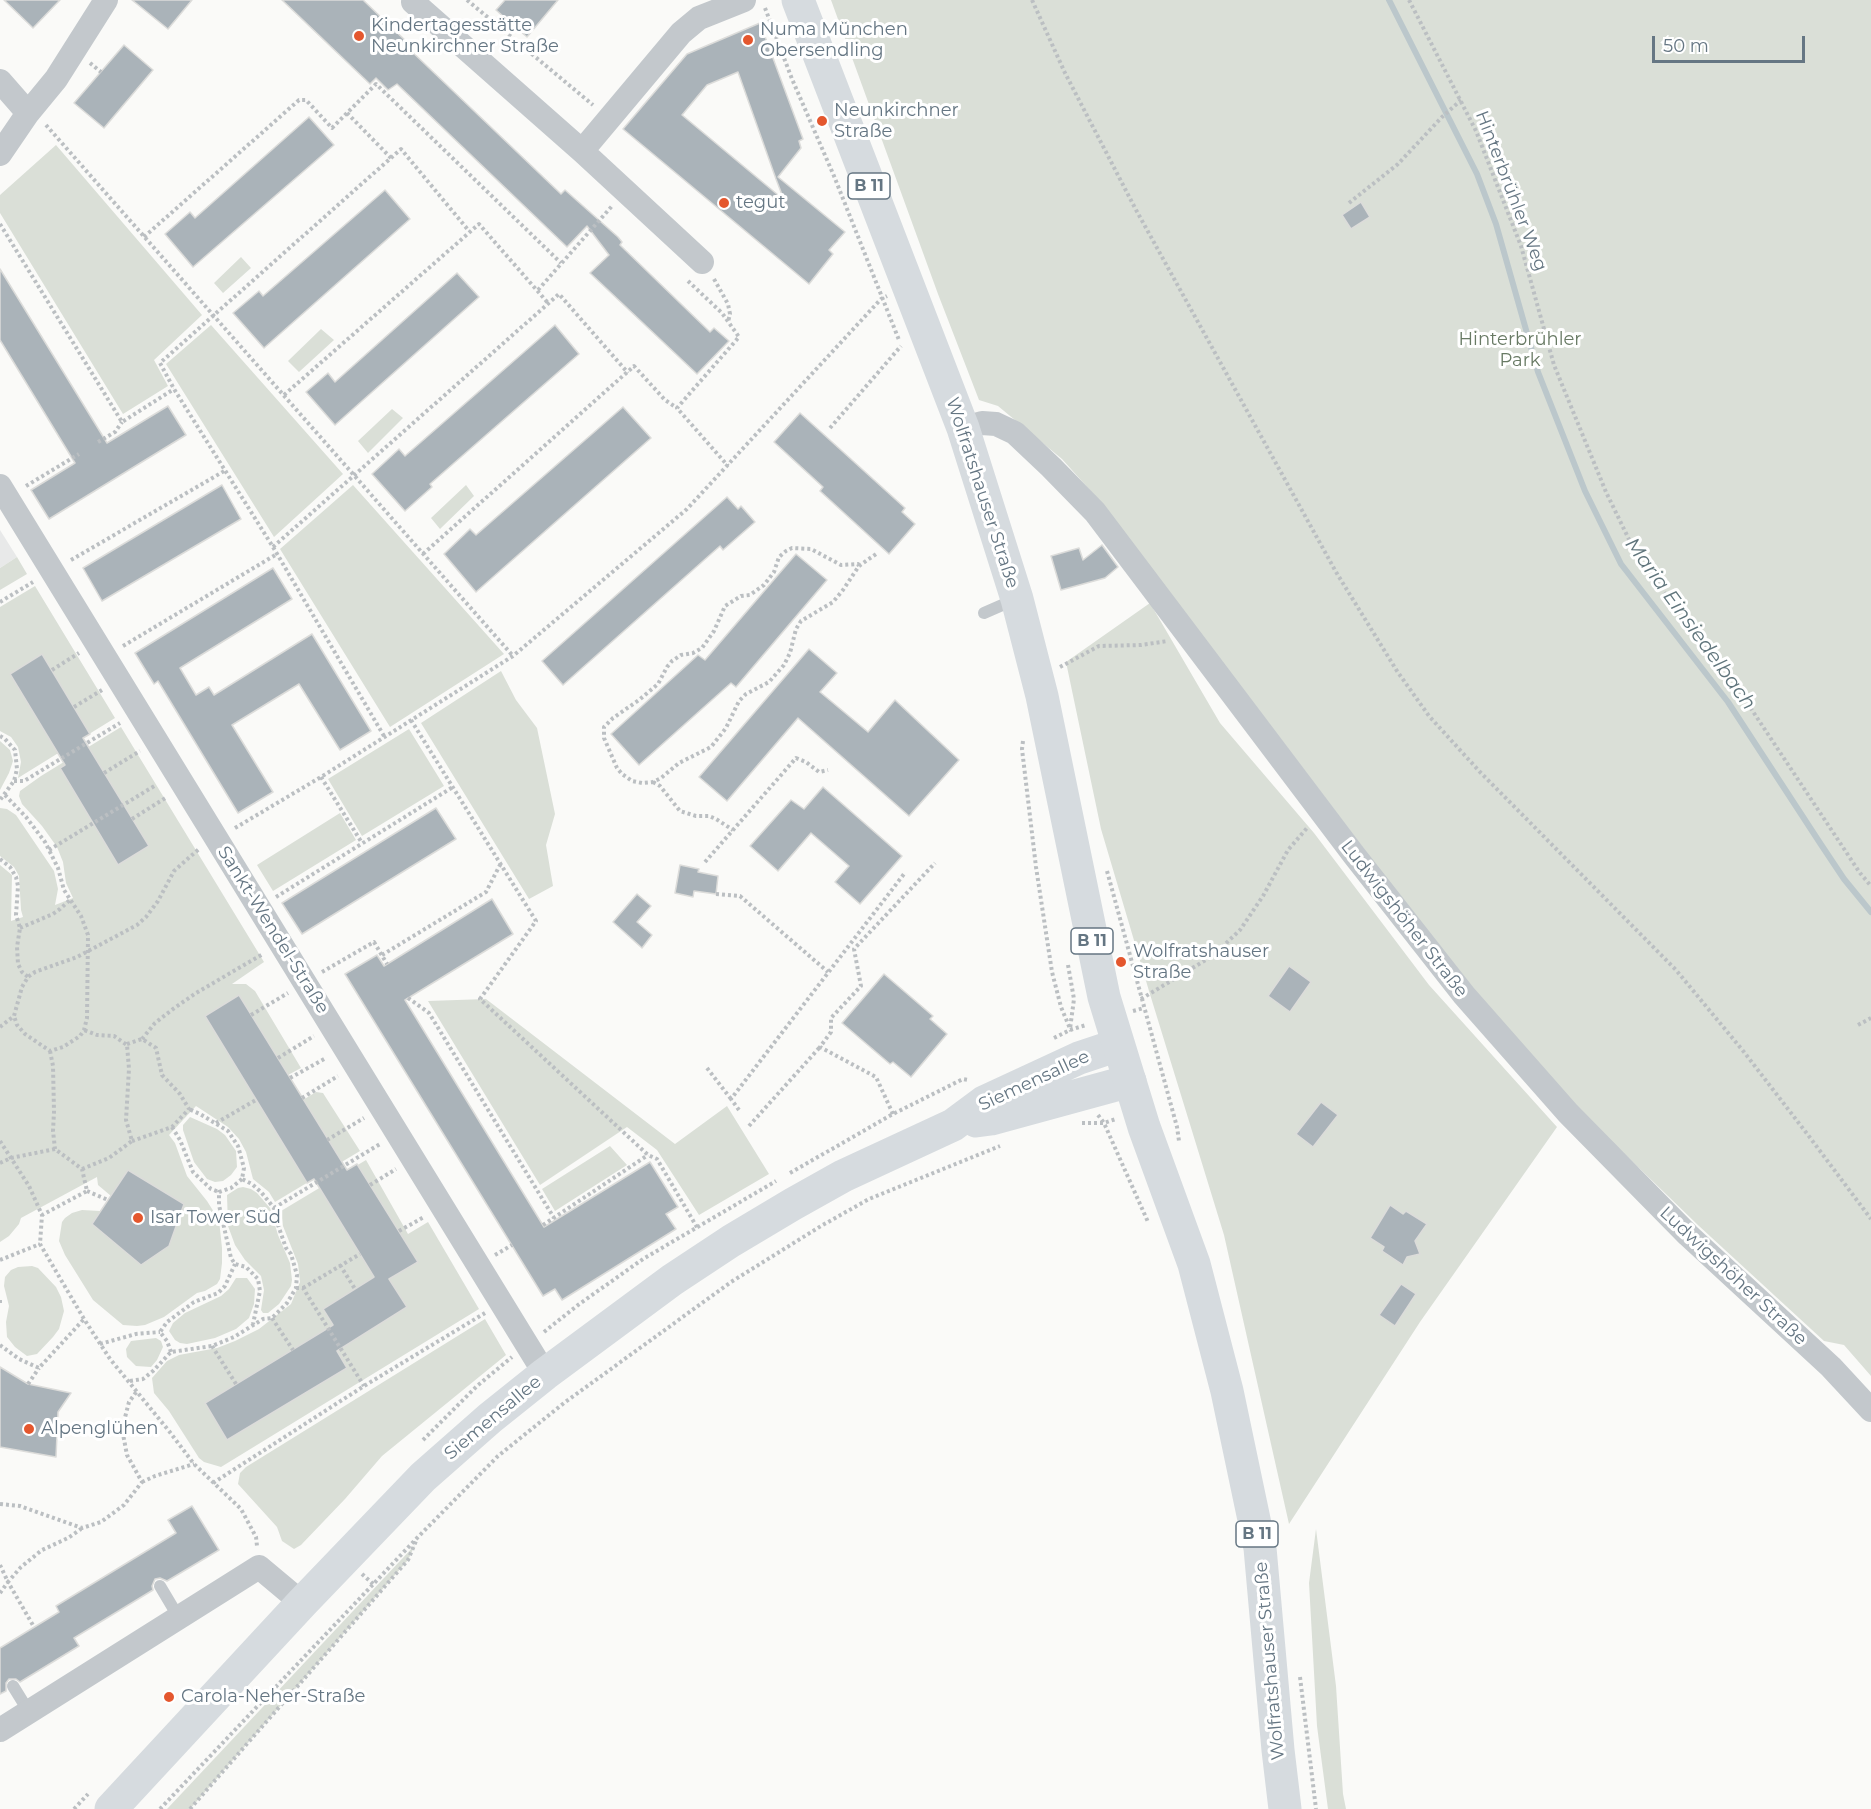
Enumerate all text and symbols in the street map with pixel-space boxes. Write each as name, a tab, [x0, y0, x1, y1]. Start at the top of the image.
place label: Kindertagesstätte Neunkirchner Straße	[371, 15, 559, 57]
place label: Numa München Obersendling	[760, 19, 908, 62]
scale bar	[1655, 24, 1808, 62]
marker: Kindertagesstätte Neunkirchner Straße	[352, 29, 366, 43]
marker: Numa München Obersendling	[741, 33, 755, 47]
text: 50 m	[1663, 35, 1709, 57]
place label: Neunkirchner Straße	[834, 100, 959, 142]
street label: Hinterbrühler Weg	[1470, 108, 1552, 274]
marker: Neunkirchner Straße	[815, 114, 829, 128]
road number: B 11	[848, 173, 890, 199]
place label: tegut	[736, 192, 786, 214]
marker: tegut	[717, 196, 731, 210]
park label: Hinterbrühler Park	[1458, 329, 1582, 372]
street label: Wolfratshauser Straße	[941, 395, 1023, 591]
water label: Maria Einsiedelbach	[1619, 533, 1761, 715]
street label: Ludwigshöher Straße	[1336, 836, 1472, 1002]
street label: Sankt-Wendel-Straße	[213, 842, 333, 1018]
road number: B 11	[1071, 928, 1113, 954]
place label: Wolfratshauser Straße	[1133, 941, 1269, 984]
marker: Wolfratshauser Straße	[1114, 955, 1128, 969]
street label: Siemensallee	[975, 1046, 1093, 1116]
street label: Ludwigshöher Straße	[1655, 1202, 1811, 1350]
place label: Isar Tower Süd	[150, 1207, 281, 1229]
marker: Isar Tower Süd	[131, 1211, 145, 1225]
street label: Siemensallee	[440, 1371, 546, 1465]
place label: Alpenglühen	[41, 1418, 158, 1440]
marker: Alpenglühen	[22, 1422, 36, 1436]
road number: B 11	[1236, 1521, 1278, 1547]
street label: Wolfratshauser Straße	[1251, 1561, 1289, 1761]
place label: Carola-Neher-Straße	[181, 1686, 365, 1708]
marker: Carola-Neher-Straße	[162, 1690, 176, 1704]

